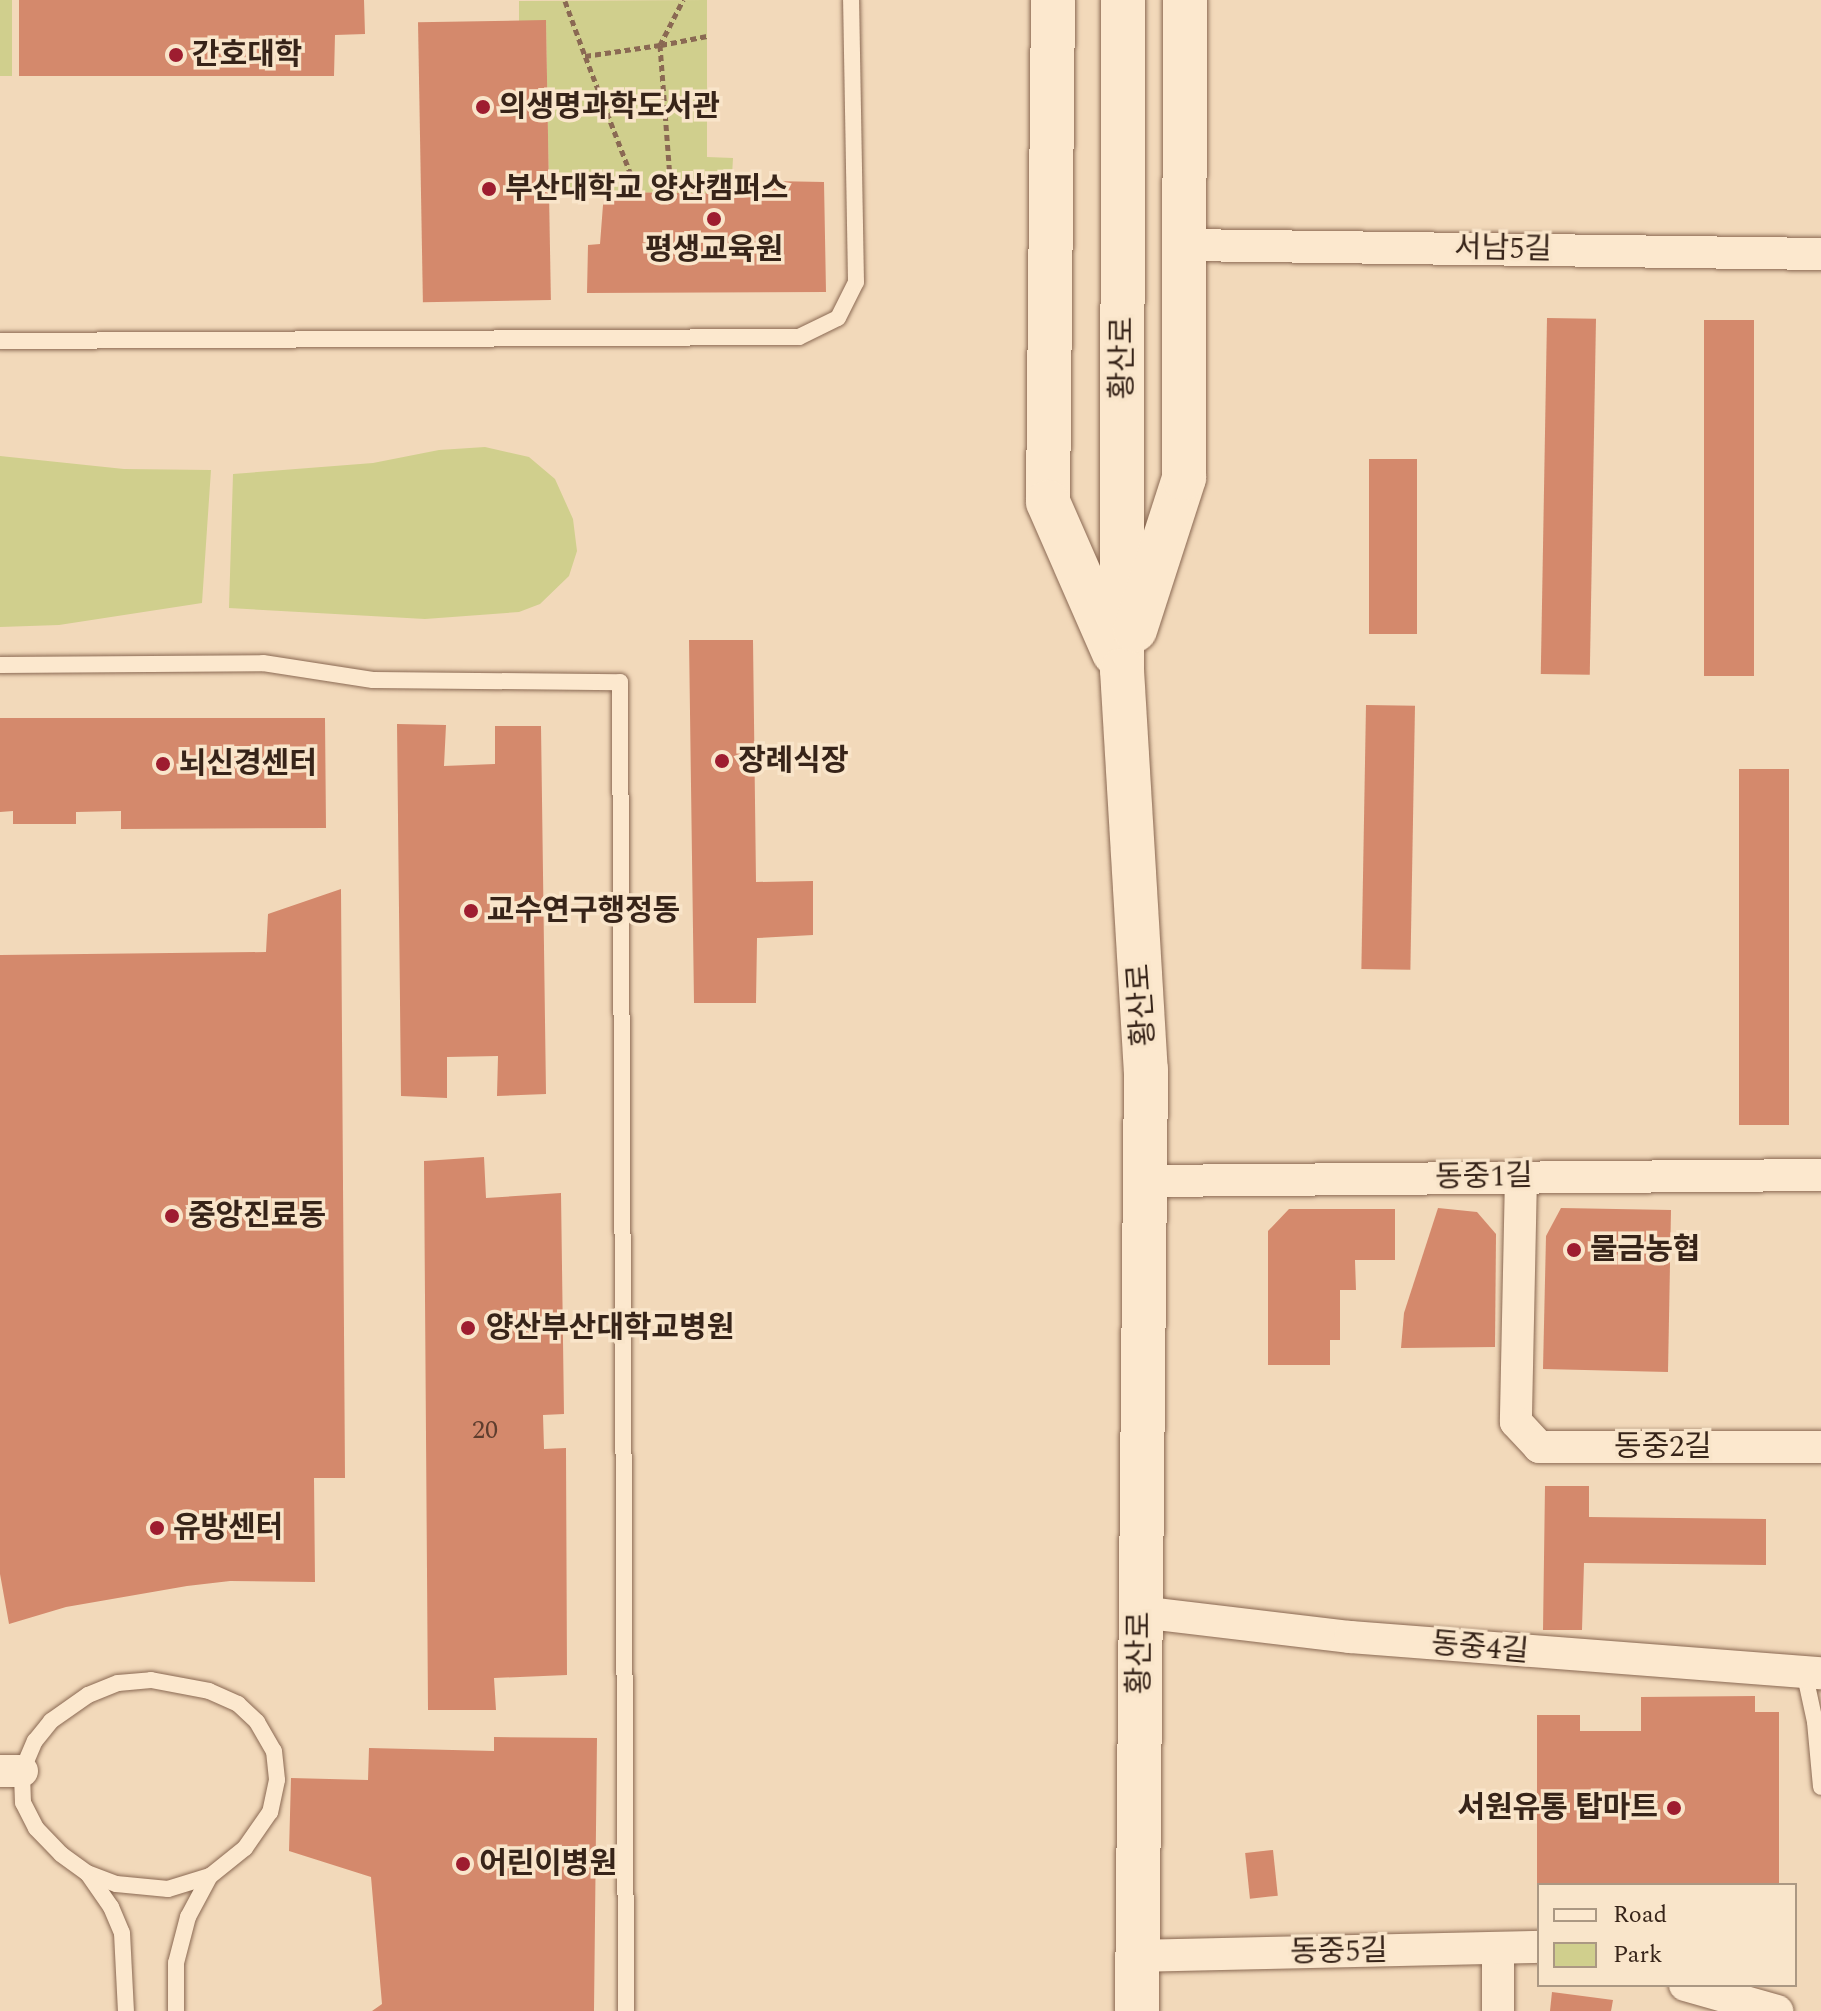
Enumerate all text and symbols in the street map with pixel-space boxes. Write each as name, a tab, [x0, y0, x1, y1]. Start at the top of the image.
place label: 간호대학	[192, 37, 302, 73]
marker: 간호대학	[167, 46, 185, 64]
place label: 의생명과학도서관	[499, 89, 720, 125]
marker: 의생명과학도서관	[474, 98, 492, 116]
place label: 부산대학교 양산캠퍼스	[505, 171, 788, 207]
marker: 부산대학교 양산캠퍼스	[480, 180, 498, 198]
marker: 평생교육원	[705, 210, 723, 228]
street label: 서남5길	[1454, 230, 1552, 268]
place label: 평생교육원	[645, 232, 783, 268]
street label: 황산로	[1105, 317, 1141, 399]
place label: 장례식장	[738, 743, 848, 779]
place label: 뇌신경센터	[179, 746, 317, 782]
marker: 장례식장	[713, 752, 731, 770]
marker: 뇌신경센터	[154, 755, 172, 773]
place label: 교수연구행정동	[487, 893, 680, 929]
marker: 교수연구행정동	[462, 902, 480, 920]
street label: 황산로	[1121, 962, 1163, 1048]
street label: 동중1길	[1435, 1158, 1533, 1196]
place label: 중앙진료동	[188, 1198, 326, 1234]
marker: 중앙진료동	[163, 1207, 181, 1225]
place label: 물금농협	[1590, 1232, 1700, 1268]
marker: 물금농협	[1565, 1241, 1583, 1259]
place label: 양산부산대학교병원	[486, 1310, 734, 1346]
marker: 양산부산대학교병원	[457, 1317, 479, 1339]
house number: 20	[472, 1415, 498, 1447]
street label: 동중2길	[1614, 1429, 1712, 1465]
place label: 유방센터	[173, 1510, 283, 1546]
marker: 유방센터	[148, 1519, 166, 1537]
street label: 황산로	[1122, 1612, 1158, 1694]
street label: 동중4길	[1430, 1626, 1530, 1670]
place label: 서원유통 탑마트	[1457, 1790, 1658, 1826]
marker: 서원유통 탑마트	[1665, 1799, 1683, 1817]
place label: 어린이병원	[479, 1846, 617, 1882]
marker: 어린이병원	[454, 1855, 472, 1873]
legend	[1537, 1883, 1797, 1987]
text: Road	[1613, 1897, 1667, 1933]
street label: 동중5길	[1290, 1933, 1388, 1971]
text: Park	[1613, 1937, 1663, 1973]

